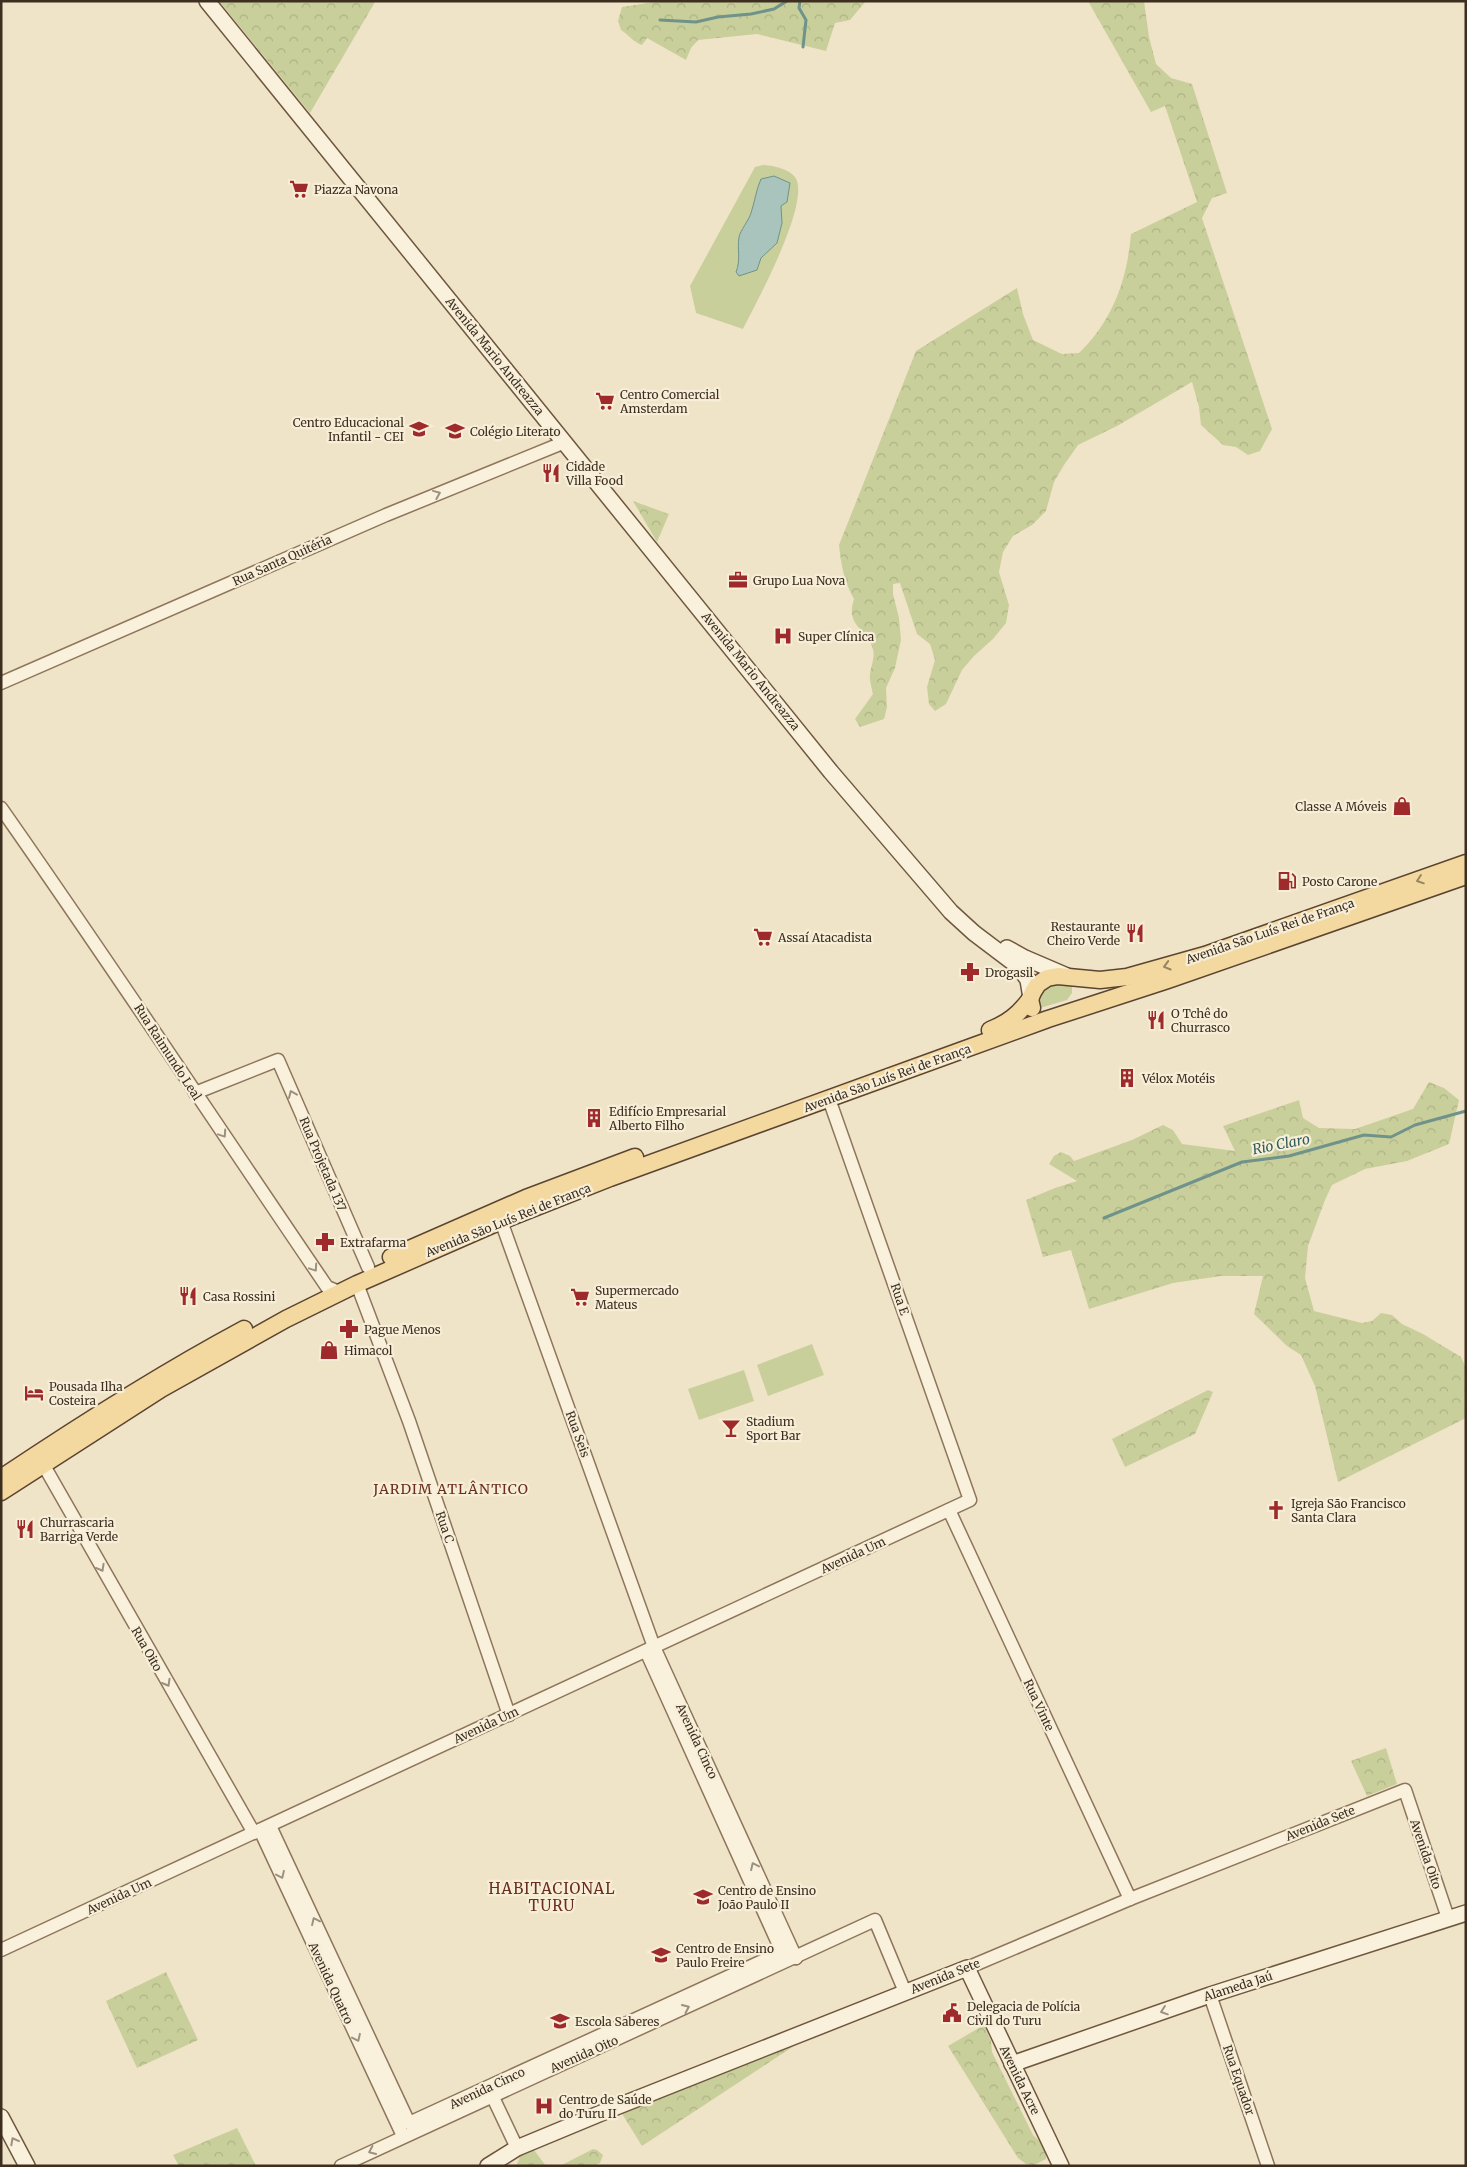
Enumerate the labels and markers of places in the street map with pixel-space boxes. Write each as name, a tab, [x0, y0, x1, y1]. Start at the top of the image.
supermarket icon: Piazza Navona	[288, 178, 310, 200]
place label: Piazza Navona	[314, 182, 399, 197]
place label: Centro Comercial Amsterdam	[619, 387, 720, 416]
supermarket icon: Centro Comercial Amsterdam	[594, 390, 616, 412]
place label: Centro Educacional Infantil - CEI	[293, 415, 404, 444]
school or university icon: Centro Educacional Infantil - CEI	[408, 418, 430, 440]
school or university icon: Colégio Literato	[444, 420, 466, 442]
place label: Colégio Literato	[470, 424, 560, 439]
place label: Cidade Villa Food	[565, 459, 623, 488]
restaurant icon: Cidade Villa Food	[540, 462, 562, 484]
office icon: Grupo Lua Nova	[727, 569, 749, 591]
place label: Grupo Lua Nova	[753, 573, 846, 588]
hospital icon: Super Clínica	[772, 625, 794, 647]
place label: Super Clínica	[798, 629, 875, 644]
shop icon: Classe A Móveis	[1391, 795, 1413, 817]
place label: Classe A Móveis	[1295, 799, 1387, 814]
fuel station icon: Posto Carone	[1276, 870, 1298, 892]
place label: Posto Carone	[1302, 874, 1377, 889]
place label: Restaurante Cheiro Verde	[1047, 919, 1120, 948]
restaurant icon: Restaurante Cheiro Verde	[1124, 922, 1146, 944]
supermarket icon: Assaí Atacadista	[752, 926, 774, 948]
place label: Assaí Atacadista	[777, 930, 873, 945]
pharmacy icon: Drogasil	[959, 961, 981, 983]
place label: Drogasil	[985, 965, 1034, 980]
place label: O Tchê do Churrasco	[1171, 1006, 1230, 1035]
restaurant icon: O Tchê do Churrasco	[1145, 1009, 1167, 1031]
building icon: Vélox Motéis	[1116, 1067, 1138, 1089]
place label: Vélox Motéis	[1141, 1071, 1215, 1086]
place label: Edifício Empresarial Alberto Filho	[608, 1104, 727, 1133]
building icon: Edifício Empresarial Alberto Filho	[583, 1107, 605, 1129]
pharmacy icon: Extrafarma	[314, 1231, 336, 1253]
place label: Extrafarma	[340, 1235, 407, 1250]
place label: Supermercado Mateus	[595, 1283, 679, 1312]
restaurant icon: Casa Rossini	[177, 1285, 199, 1307]
supermarket icon: Supermercado Mateus	[569, 1286, 591, 1308]
place label: Casa Rossini	[203, 1289, 275, 1304]
pharmacy icon: Pague Menos	[338, 1318, 360, 1340]
place label: Pague Menos	[364, 1322, 441, 1337]
shop icon: Himacol	[318, 1339, 340, 1361]
place label: Himacol	[344, 1343, 393, 1358]
place label: Pousada Ilha Costeira	[49, 1379, 123, 1408]
hotel icon: Pousada Ilha Costeira	[23, 1382, 45, 1404]
place label: Stadium Sport Bar	[746, 1414, 801, 1443]
bar icon: Stadium Sport Bar	[720, 1417, 742, 1439]
place label: Igreja São Francisco Santa Clara	[1291, 1496, 1406, 1525]
church icon: Igreja São Francisco Santa Clara	[1265, 1499, 1287, 1521]
place label: Churrascaria Barriga Verde	[40, 1515, 118, 1544]
restaurant icon: Churrascaria Barriga Verde	[14, 1518, 36, 1540]
place label: Centro de Ensino João Paulo II	[717, 1883, 816, 1912]
school or university icon: Centro de Ensino João Paulo II	[692, 1886, 714, 1908]
place label: Centro de Ensino Paulo Freire	[676, 1941, 774, 1970]
school or university icon: Centro de Ensino Paulo Freire	[650, 1944, 672, 1966]
place label: Delegacia de Polícia Civil do Turu	[967, 1999, 1081, 2028]
public building icon: Delegacia de Polícia Civil do Turu	[941, 2002, 963, 2024]
school or university icon: Escola Saberes	[549, 2010, 571, 2032]
place label: Escola Saberes	[575, 2014, 660, 2029]
place label: Centro de Saúde do Turu II	[559, 2092, 651, 2121]
hospital icon: Centro de Saúde do Turu II	[533, 2095, 555, 2117]

